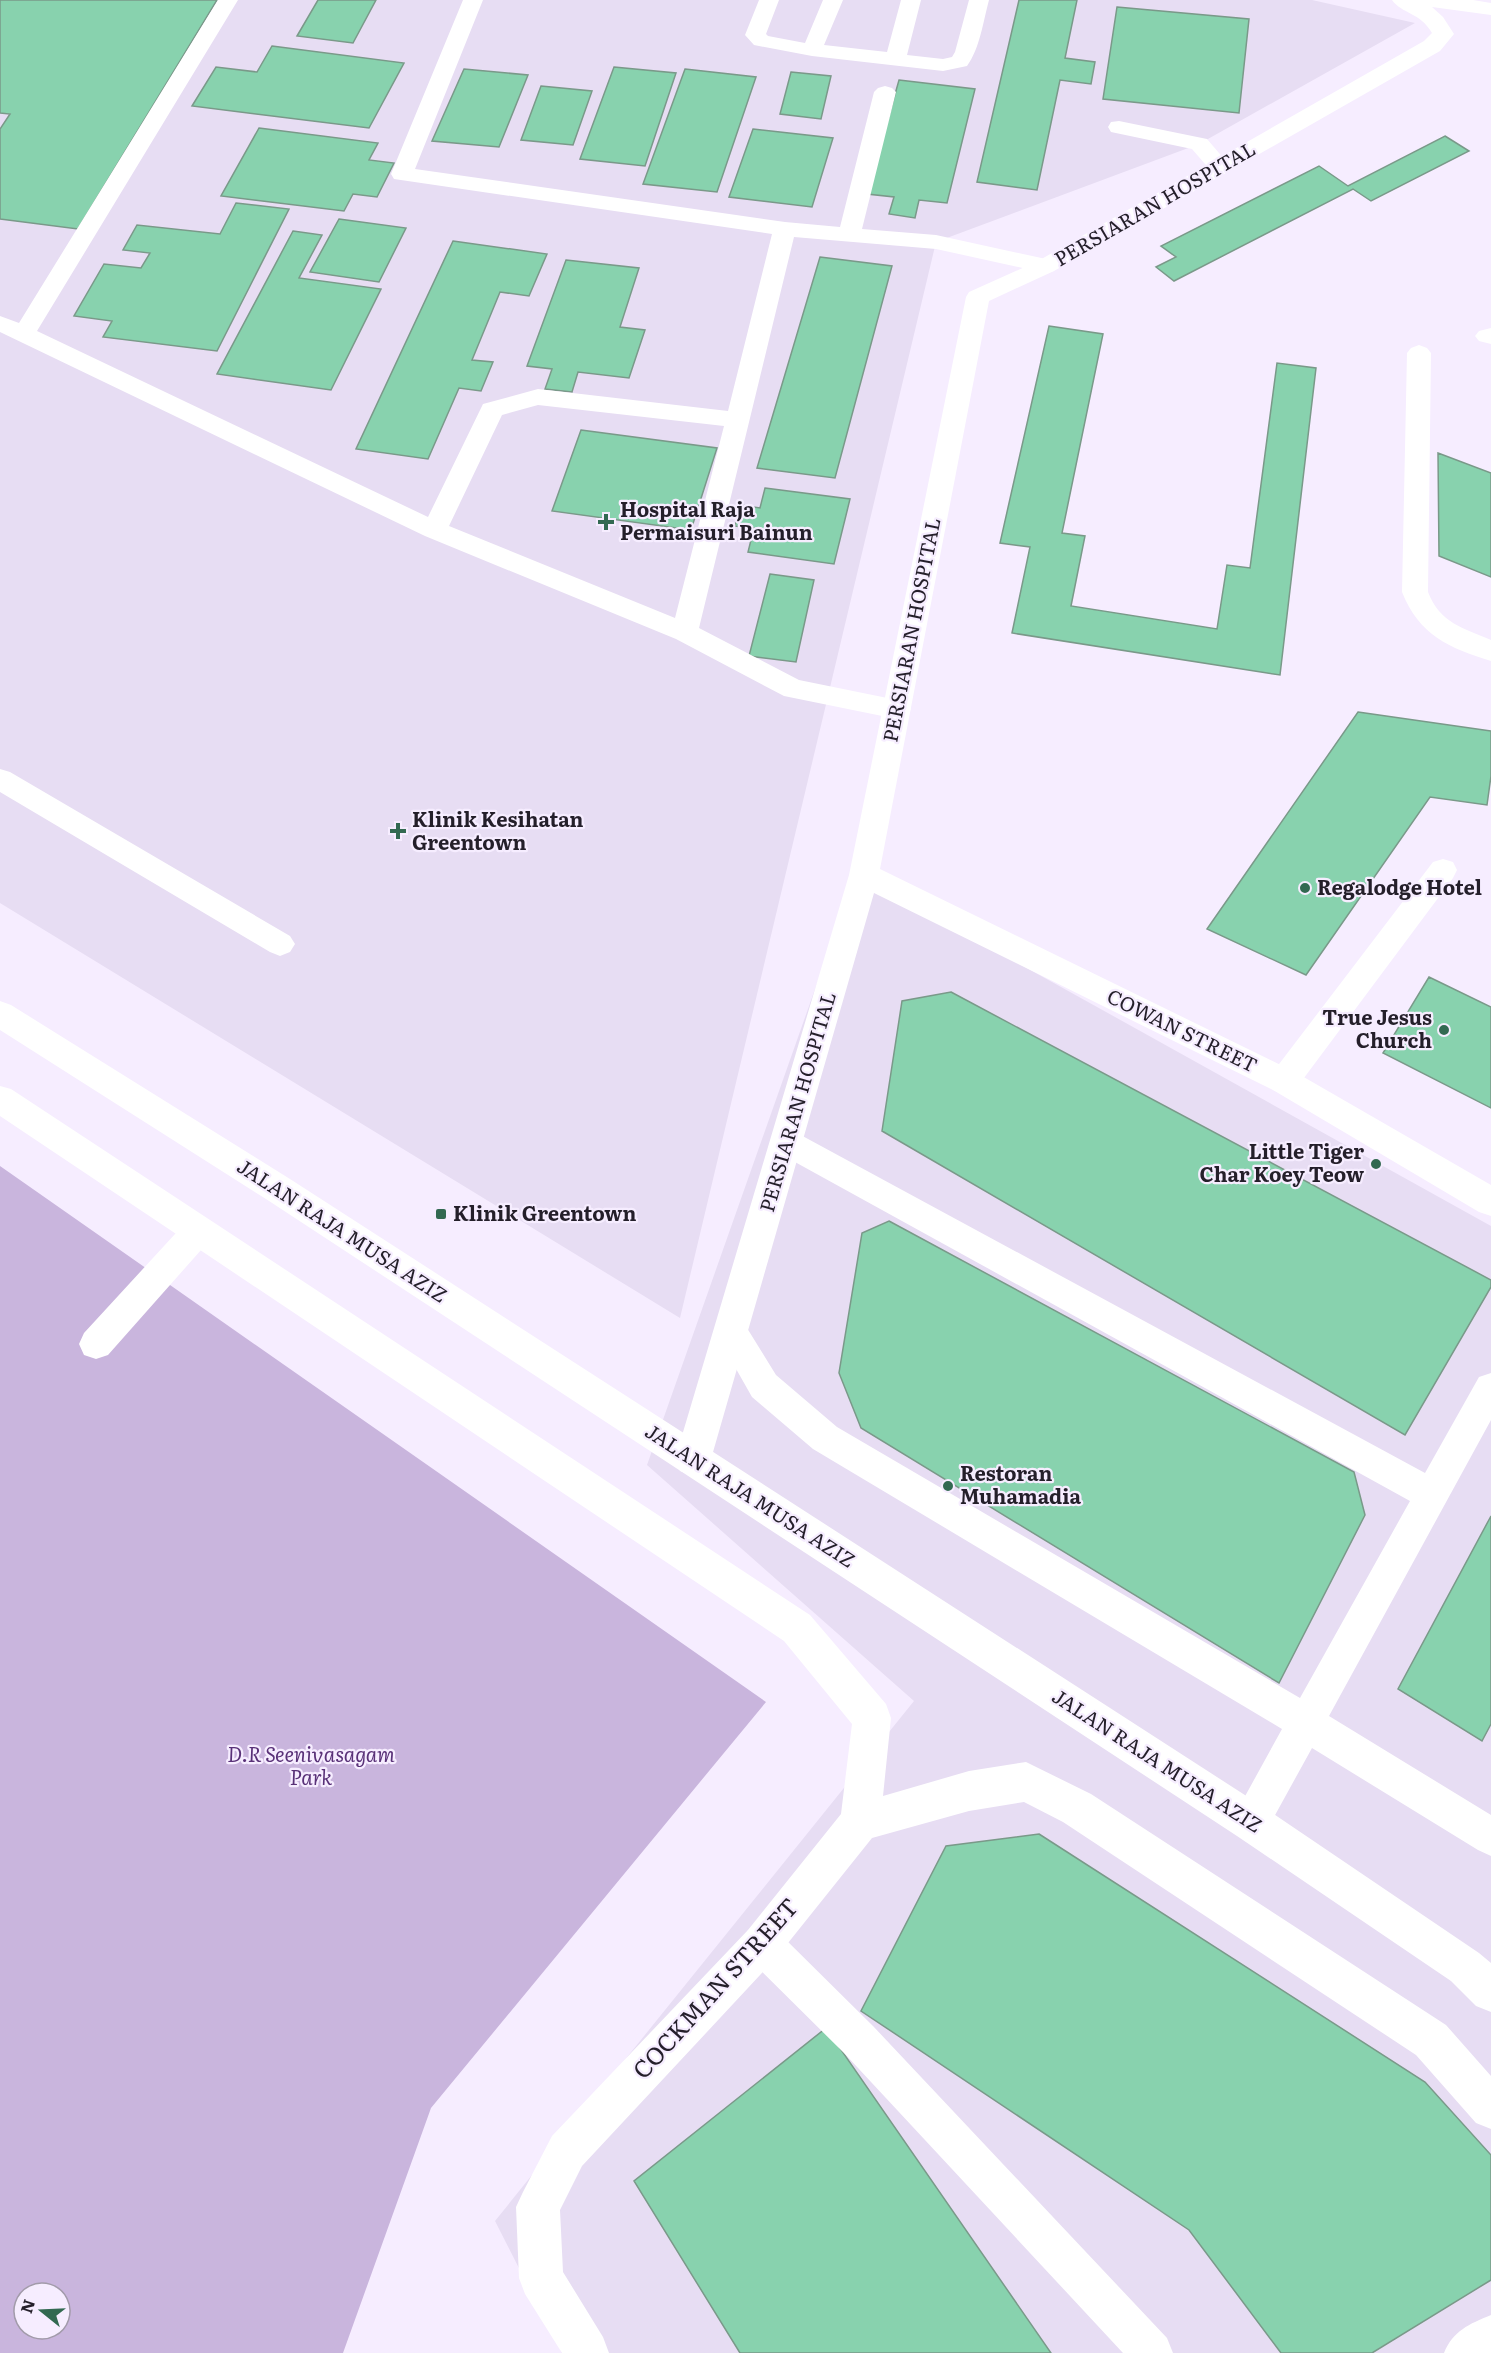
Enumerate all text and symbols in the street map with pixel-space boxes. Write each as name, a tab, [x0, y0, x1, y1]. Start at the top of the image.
street label: PERSIARAN HOSPITAL	[1048, 132, 1260, 272]
place label: Hospital Raja Permaisuri Bainun	[620, 493, 813, 546]
marker: Hospital Raja Permaisuri Bainun	[597, 513, 615, 531]
street label: PERSIARAN HOSPITAL	[874, 515, 947, 744]
place label: Klinik Kesihatan Greentown	[412, 803, 583, 856]
marker: Klinik Kesihatan Greentown	[389, 822, 407, 840]
place label: Regalodge Hotel	[1317, 871, 1482, 901]
marker: Regalodge Hotel	[1298, 881, 1312, 895]
street label: COWAN STREET	[1103, 980, 1263, 1079]
street label: PERSIARAN HOSPITAL	[750, 988, 842, 1215]
place label: True Jesus Church	[1322, 1001, 1432, 1054]
marker: True Jesus Church	[1437, 1023, 1451, 1037]
place label: Little Tiger Char Koey Teow	[1200, 1135, 1364, 1188]
street label: JALAN RAJA MUSA AZIZ	[232, 1150, 454, 1309]
marker: Little Tiger Char Koey Teow	[1369, 1157, 1383, 1171]
place label: Klinik Greentown	[453, 1197, 636, 1227]
marker: Klinik Greentown	[434, 1207, 448, 1221]
street label: JALAN RAJA MUSA AZIZ	[640, 1415, 862, 1574]
place label: Restoran Muhamadia	[960, 1457, 1082, 1510]
marker: Restoran Muhamadia	[941, 1479, 955, 1493]
street label: JALAN RAJA MUSA AZIZ	[1047, 1680, 1269, 1839]
park label: D.R Seenivasagam Park	[227, 1738, 395, 1791]
street label: COCKMAN STREET	[623, 1889, 805, 2086]
north arrow	[12, 2281, 72, 2341]
text: N	[13, 2296, 40, 2316]

